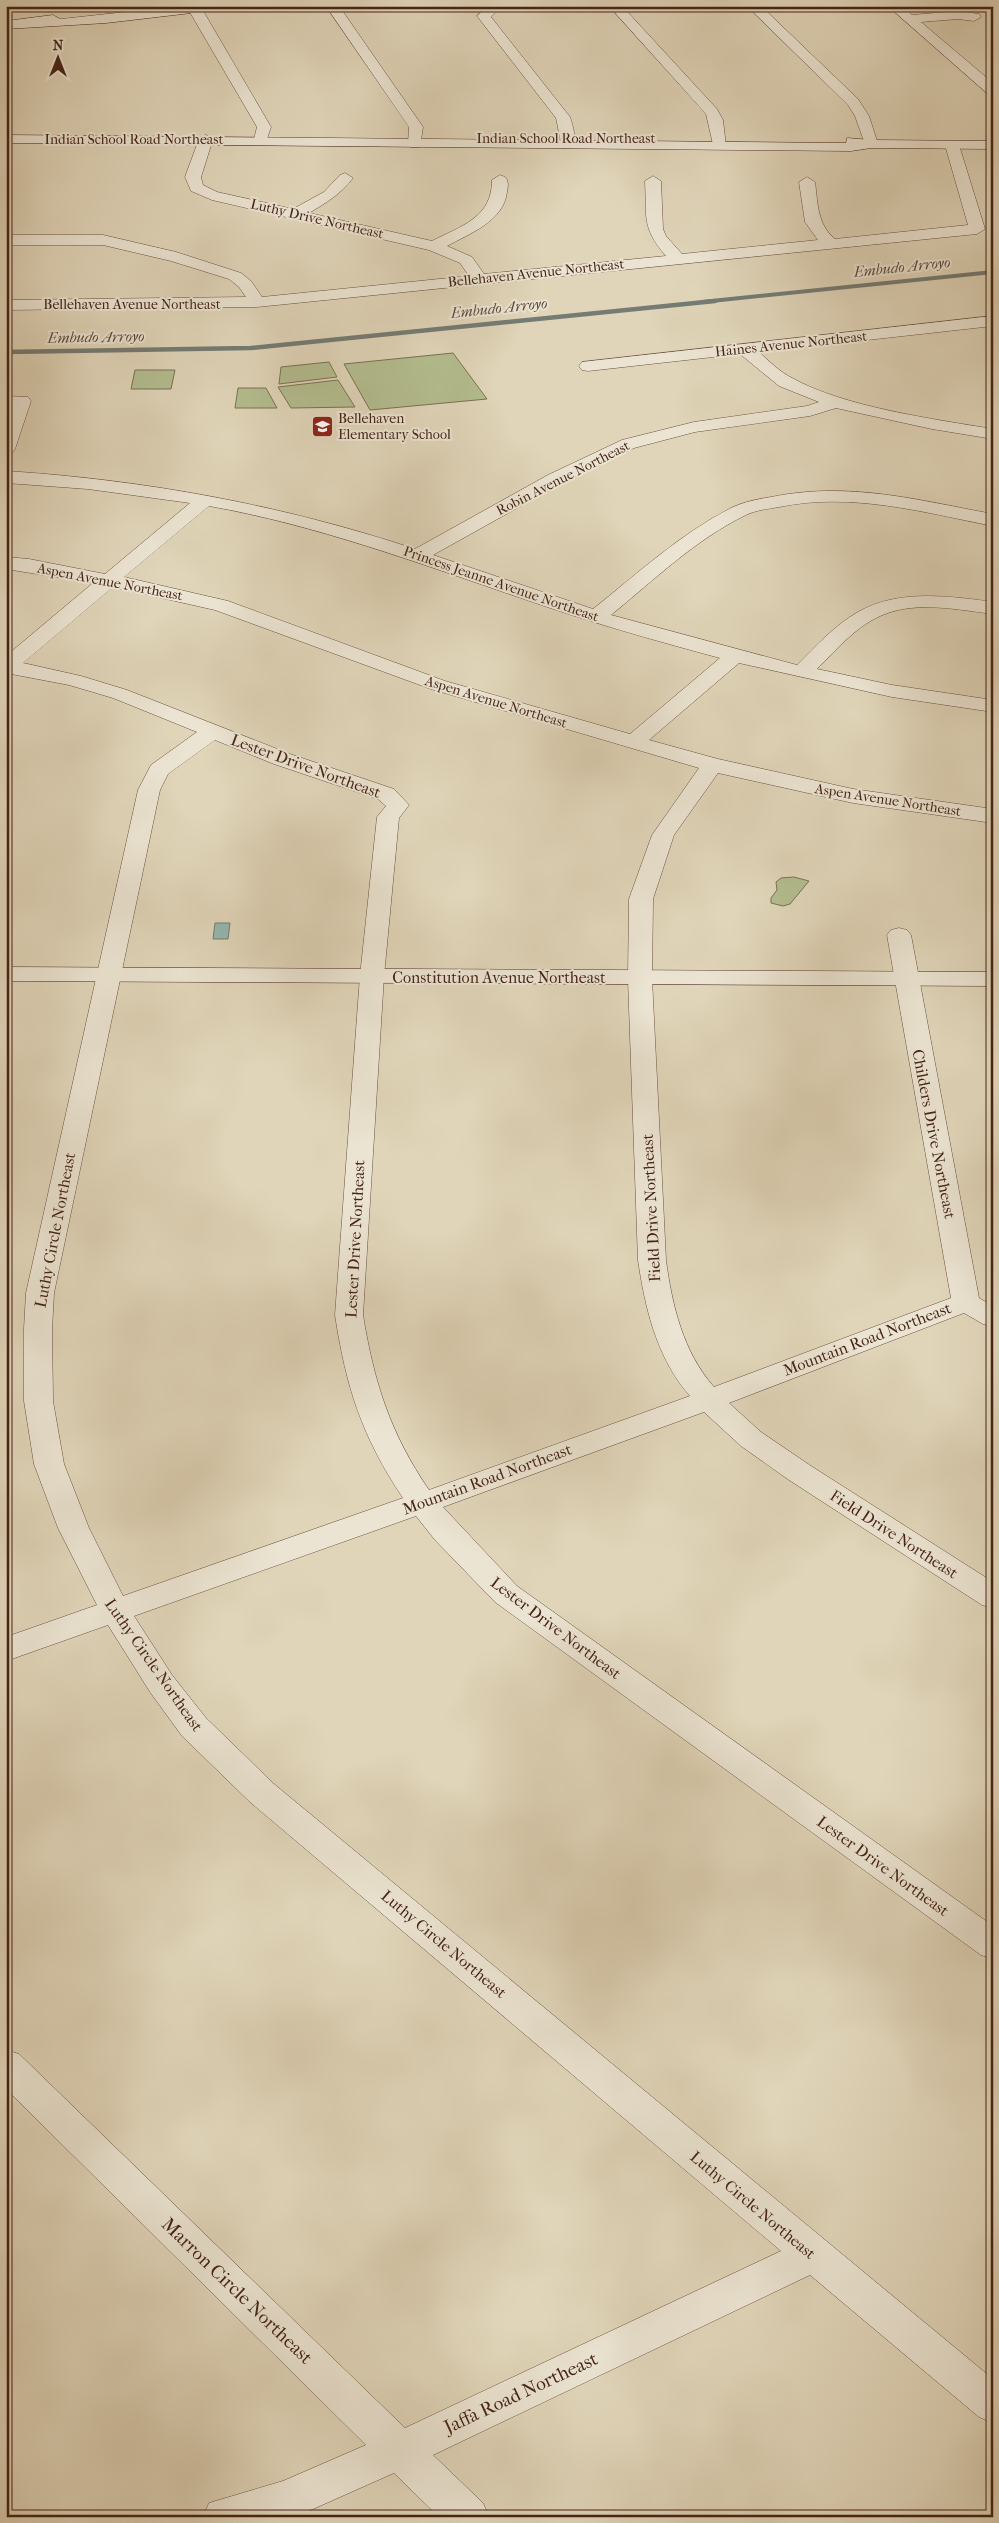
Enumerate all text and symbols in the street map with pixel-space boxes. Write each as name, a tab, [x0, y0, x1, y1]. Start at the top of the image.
north arrow	[32, 32, 82, 82]
text: N	[53, 37, 64, 54]
street label: Indian School Road Northeast	[477, 130, 655, 147]
street label: Indian School Road Northeast	[45, 131, 223, 148]
street label: Luthy Drive Northeast	[249, 195, 385, 243]
water label: Embudo Arroyo	[852, 253, 951, 281]
street label: Bellehaven Avenue Northeast	[447, 255, 625, 291]
water label: Embudo Arroyo	[449, 294, 548, 322]
street label: Bellehaven Avenue Northeast	[43, 296, 221, 313]
water label: Embudo Arroyo	[46, 327, 145, 347]
street label: Haines Avenue Northeast	[714, 328, 868, 360]
place label: Bellehaven Elementary School	[338, 410, 451, 443]
school or university icon: Bellehaven Elementary School	[310, 414, 334, 438]
street label: Robin Avenue Northeast	[493, 437, 633, 519]
street label: Princess Jeanne Avenue Northeast	[401, 543, 601, 625]
street label: Aspen Avenue Northeast	[35, 559, 184, 604]
street label: Aspen Avenue Northeast	[422, 672, 569, 732]
street label: Lester Drive Northeast	[228, 730, 384, 802]
street label: Aspen Avenue Northeast	[813, 780, 962, 820]
street label: Constitution Avenue Northeast	[392, 968, 606, 987]
street label: Childers Drive Northeast	[908, 1048, 960, 1221]
street label: Field Drive Northeast	[638, 1133, 664, 1283]
street label: Luthy Circle Northeast	[31, 1150, 79, 1309]
street label: Lester Drive Northeast	[341, 1159, 369, 1318]
street label: Mountain Road Northeast	[780, 1298, 954, 1380]
street label: Mountain Road Northeast	[400, 1439, 574, 1518]
street label: Field Drive Northeast	[827, 1486, 962, 1583]
street label: Lester Drive Northeast	[487, 1573, 625, 1683]
street label: Luthy Circle Northeast	[101, 1595, 207, 1735]
street label: Lester Drive Northeast	[813, 1812, 953, 1920]
street label: Luthy Circle Northeast	[377, 1886, 511, 2002]
street label: Luthy Circle Northeast	[686, 2147, 820, 2263]
street label: Marron Circle Northeast	[157, 2213, 317, 2369]
street label: Jaffa Road Northeast	[439, 2348, 602, 2439]

